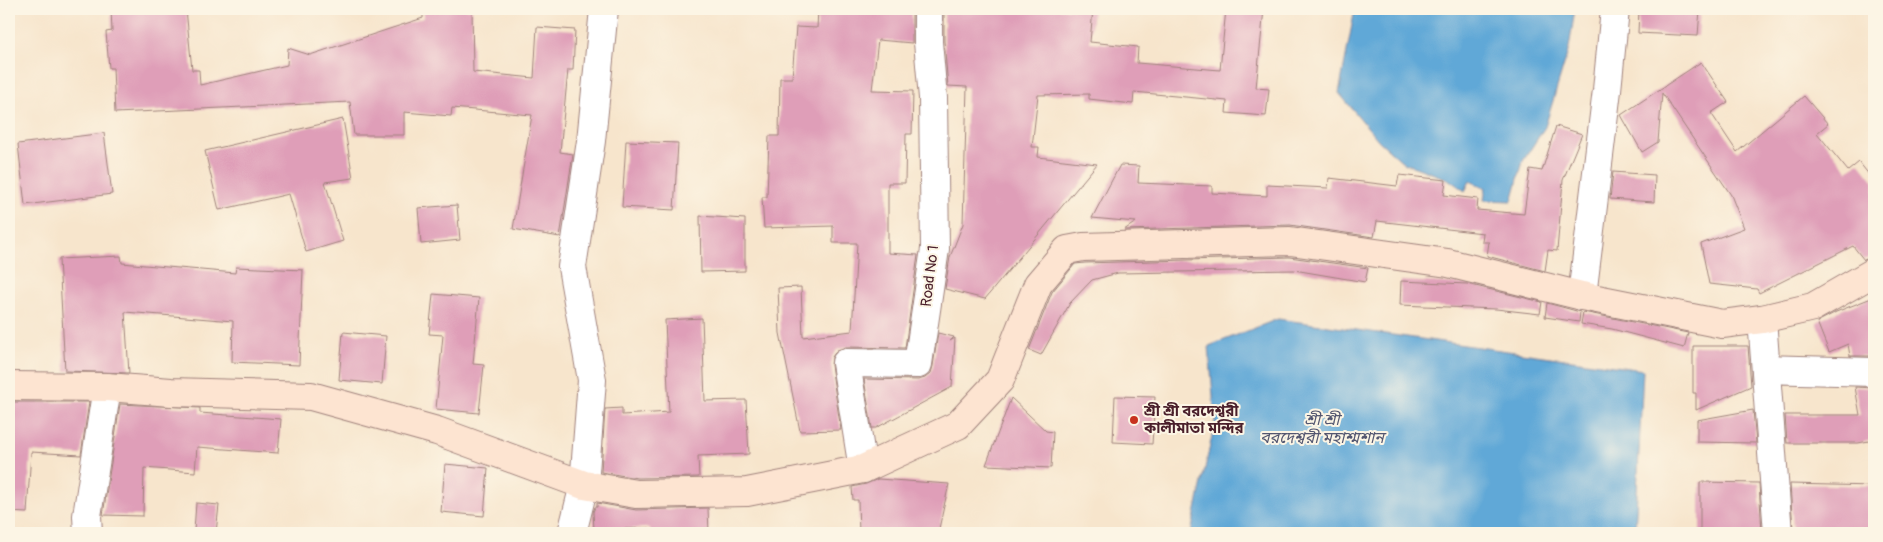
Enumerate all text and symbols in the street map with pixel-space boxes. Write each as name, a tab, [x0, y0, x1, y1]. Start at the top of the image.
street label: Road No 1	[917, 244, 943, 308]
place label: শ্রী শ্রী বরদেশ্বরী কালীমাতা মন্দির	[1143, 402, 1244, 438]
water label: শ্রী শ্রী বরদেশ্বরী মহাশ্মশান	[1260, 410, 1387, 448]
marker: শ্রী শ্রী বরদেশ্বরী কালীমাতা মন্দির	[1128, 414, 1140, 426]

